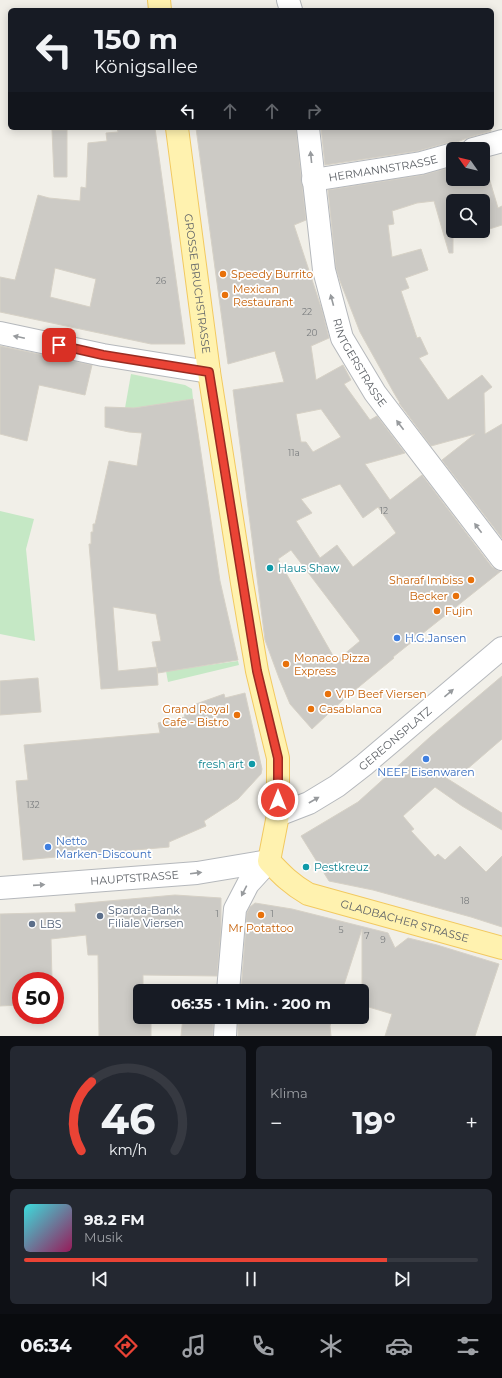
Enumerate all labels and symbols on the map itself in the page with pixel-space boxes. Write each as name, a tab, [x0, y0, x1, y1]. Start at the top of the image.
north arrow	[446, 142, 490, 186]
one-way arrow	[308, 151, 314, 164]
street label: HERMANNSTRASSE	[328, 152, 439, 184]
street label: GROSSE BRUCHSTRASSE	[181, 213, 214, 354]
place label: Speedy Burrito	[231, 267, 313, 281]
marker: Speedy Burrito	[218, 269, 228, 279]
house number: 26	[156, 275, 167, 286]
place label: Mexican Restaurant	[233, 282, 294, 309]
marker: Mexican Restaurant	[220, 290, 230, 300]
one-way arrow	[329, 293, 335, 305]
house number: 22	[302, 306, 312, 317]
street label: RINTGERSTRASSE	[330, 317, 390, 410]
house number: 20	[306, 327, 318, 338]
pin	[42, 328, 76, 362]
one-way arrow	[13, 333, 25, 339]
one-way arrow	[396, 419, 404, 430]
house number: 11a	[288, 447, 300, 458]
house number: 12	[380, 505, 388, 516]
one-way arrow	[474, 523, 483, 534]
place label: Haus Shaw	[278, 561, 340, 575]
marker: Haus Shaw	[265, 563, 275, 573]
place label: Sharaf Imbiss	[389, 573, 464, 587]
marker: Sharaf Imbiss	[466, 575, 476, 585]
place label: Becker	[410, 589, 448, 603]
marker: Becker	[451, 591, 461, 601]
place label: Fujin	[445, 604, 473, 618]
marker: Fujin	[432, 606, 442, 616]
place label: H.G.Jansen	[405, 631, 467, 645]
marker: H.G.Jansen	[392, 633, 402, 643]
place label: Monaco Pizza Express	[294, 651, 370, 678]
marker: Monaco Pizza Express	[281, 659, 291, 669]
place label: VIP Beef Viersen	[336, 687, 427, 701]
marker: VIP Beef Viersen	[323, 689, 333, 699]
one-way arrow	[443, 689, 454, 698]
place label: Grand Royal Cafe - Bistro	[162, 702, 229, 729]
place label: Casablanca	[319, 702, 382, 716]
marker: Casablanca	[306, 704, 316, 714]
street label: GEREONSPLATZ	[356, 704, 435, 774]
marker: Grand Royal Cafe - Bistro	[232, 710, 242, 720]
marker: NEEF Eisenwaren	[421, 754, 431, 764]
place label: fresh art	[198, 757, 245, 771]
marker: fresh art	[247, 759, 257, 769]
place label: NEEF Eisenwaren	[377, 765, 475, 779]
position arrow	[257, 779, 299, 821]
one-way arrow	[308, 796, 320, 803]
house number: 132	[26, 799, 40, 810]
place label: Netto Marken-Discount	[56, 834, 152, 861]
marker: Netto Marken-Discount	[43, 842, 53, 852]
place label: Pestkreuz	[314, 860, 369, 874]
marker: Pestkreuz	[301, 862, 311, 872]
street label: HAUPTSTRASSE	[90, 867, 179, 888]
one-way arrow	[190, 870, 202, 876]
one-way arrow	[33, 881, 45, 888]
one-way arrow	[241, 885, 247, 897]
house number: 18	[461, 895, 470, 906]
street label: GLADBACHER STRASSE	[339, 896, 471, 945]
place label: Sparda-Bank Filiale Viersen	[108, 903, 184, 930]
house number: 1	[215, 908, 219, 919]
house number: 1	[270, 908, 274, 919]
marker: Mr Potattoo	[256, 910, 266, 920]
marker: Sparda-Bank Filiale Viersen	[95, 911, 105, 921]
place label: LBS	[40, 917, 62, 931]
marker: LBS	[27, 919, 37, 929]
place label: Mr Potattoo	[228, 921, 294, 935]
house number: 5	[338, 924, 344, 935]
house number: 7	[364, 930, 370, 941]
house number: 9	[380, 934, 386, 945]
speed limit sign: 50	[12, 972, 64, 1024]

